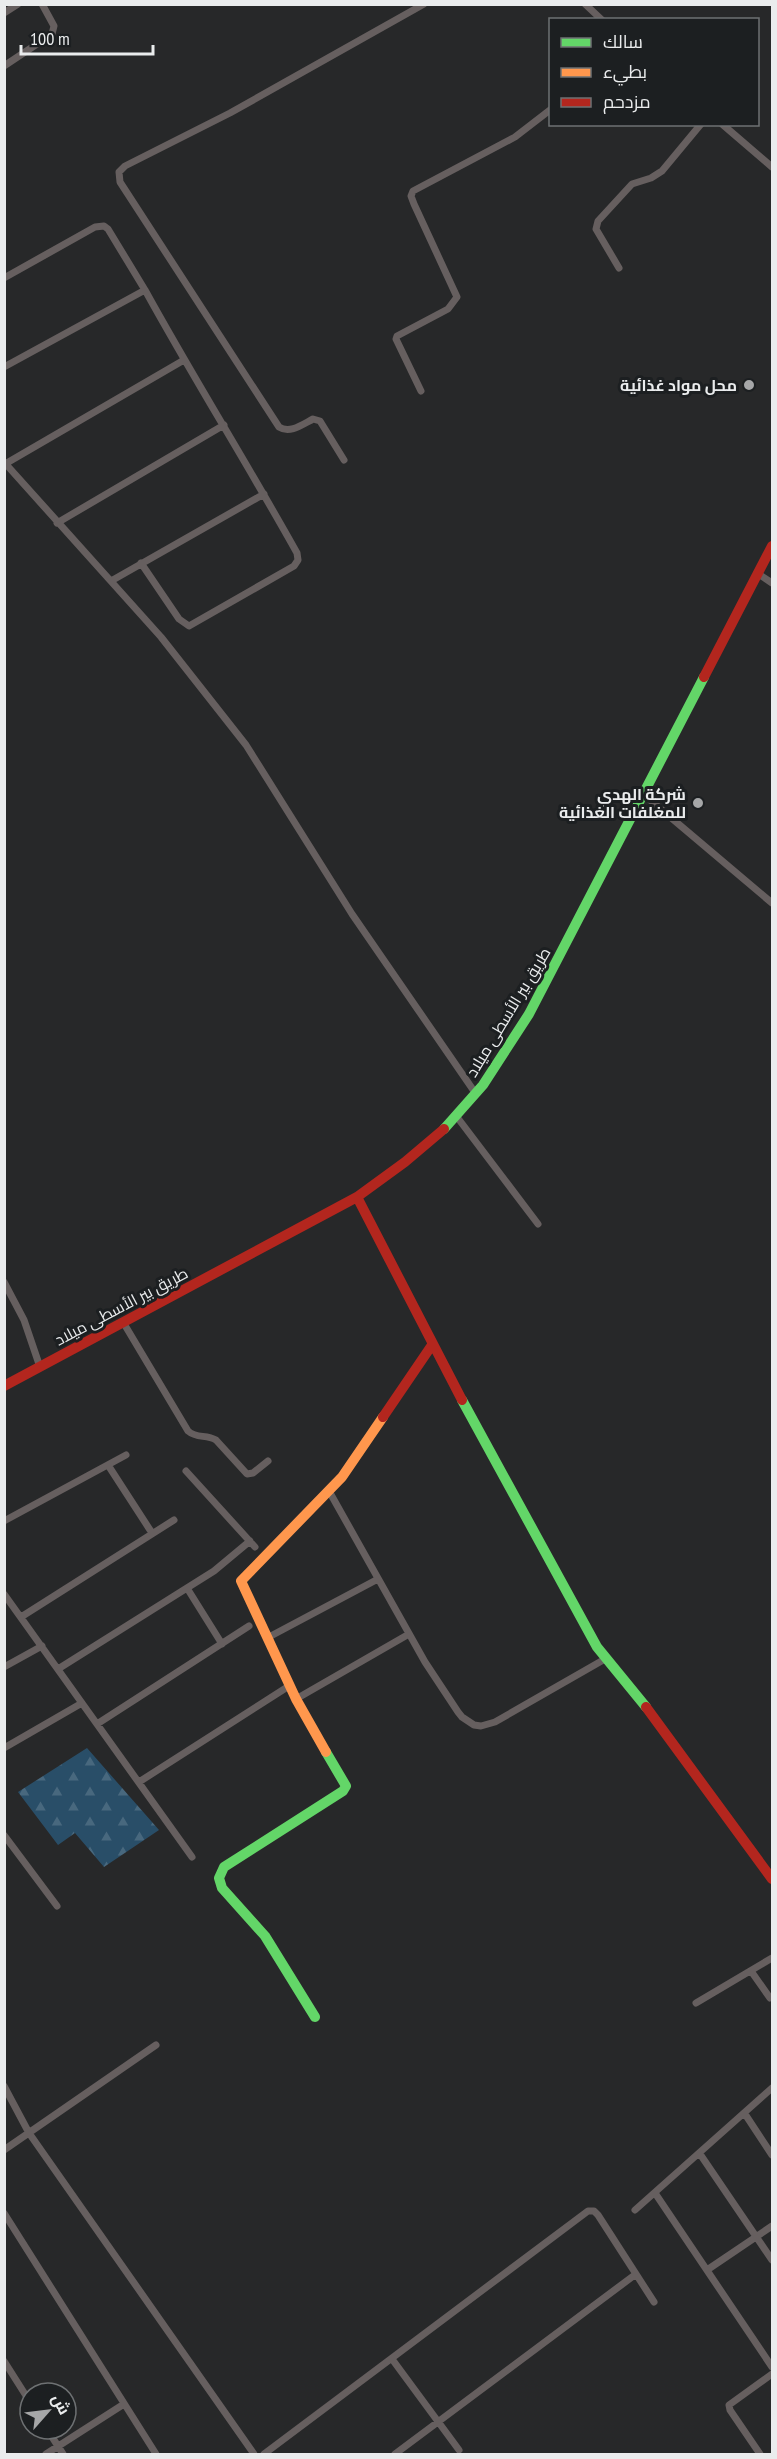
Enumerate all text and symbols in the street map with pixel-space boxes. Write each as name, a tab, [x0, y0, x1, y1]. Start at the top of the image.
scale bar	[21, 18, 153, 56]
legend	[549, 18, 759, 126]
text: 100 m	[30, 27, 70, 50]
text: سالك	[603, 30, 643, 53]
text: بطيء	[603, 60, 647, 86]
text: مزدحم	[603, 90, 651, 114]
place label: محل مواد غذائية	[620, 375, 737, 395]
marker: محل مواد غذائية	[742, 378, 756, 392]
place label: شركة الهدي للمغلفات الغذائية	[559, 784, 686, 822]
marker: شركة الهدي للمغلفات الغذائية	[691, 796, 705, 810]
street label: طريق بير الأسطى ميلاد	[461, 943, 556, 1081]
street label: طريق بير الأسطى ميلاد	[51, 1262, 191, 1350]
north arrow	[18, 2381, 78, 2441]
text: ش	[48, 2390, 75, 2418]

